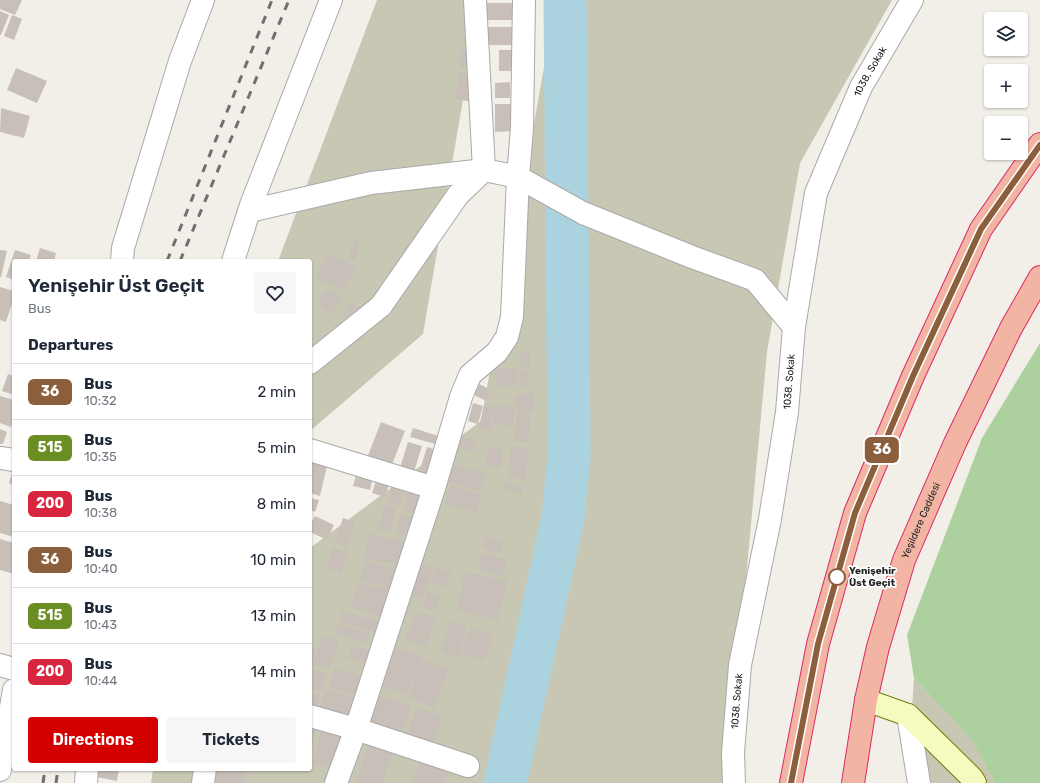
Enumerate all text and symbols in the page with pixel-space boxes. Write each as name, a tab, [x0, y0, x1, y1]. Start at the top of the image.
map controls	[984, 12, 1028, 160]
button: layers	[984, 12, 1028, 56]
street label: 1038. Sokak	[852, 44, 890, 98]
button: +	[984, 64, 1028, 108]
button: −	[984, 116, 1028, 160]
button: heart	[254, 272, 296, 314]
text: Yenişehir Üst Geçit	[28, 274, 204, 297]
text: Bus	[28, 301, 51, 316]
text: Departures	[28, 336, 113, 354]
street label: 1038. Sokak	[781, 353, 798, 410]
text: Bus	[84, 375, 112, 393]
text: 36	[41, 383, 59, 400]
text: 2 min	[257, 383, 296, 401]
text: 10:32	[84, 393, 117, 408]
text: Bus	[84, 431, 112, 449]
line badge: 36	[864, 437, 900, 463]
text: 515	[38, 439, 62, 456]
text: 5 min	[257, 439, 296, 457]
text: 36	[873, 441, 891, 458]
text: 10:35	[84, 449, 117, 464]
street label: Yeşildere Caddesi	[899, 481, 943, 561]
text: Bus	[84, 487, 113, 505]
text: 200	[36, 495, 64, 512]
text: 8 min	[257, 495, 296, 513]
text: 10:38	[84, 505, 117, 520]
text: Bus	[84, 543, 112, 561]
text: 36	[41, 551, 59, 568]
text: 10 min	[250, 551, 296, 569]
text: 10:40	[84, 561, 117, 576]
place label: Yenişehir Üst Geçit	[849, 565, 896, 589]
marker: Yenişehir Üst Geçit	[828, 568, 846, 586]
text: Bus	[84, 599, 112, 617]
text: 515	[38, 607, 62, 624]
text: 13 min	[251, 607, 296, 625]
text: 10:43	[84, 617, 117, 632]
text: Bus	[84, 655, 113, 673]
text: 200	[36, 663, 64, 680]
text: 14 min	[251, 663, 296, 681]
street label: 1038. Sokak	[729, 672, 745, 729]
text: 10:44	[84, 673, 117, 688]
button: Directions	[28, 717, 158, 763]
button: Tickets	[166, 717, 296, 763]

